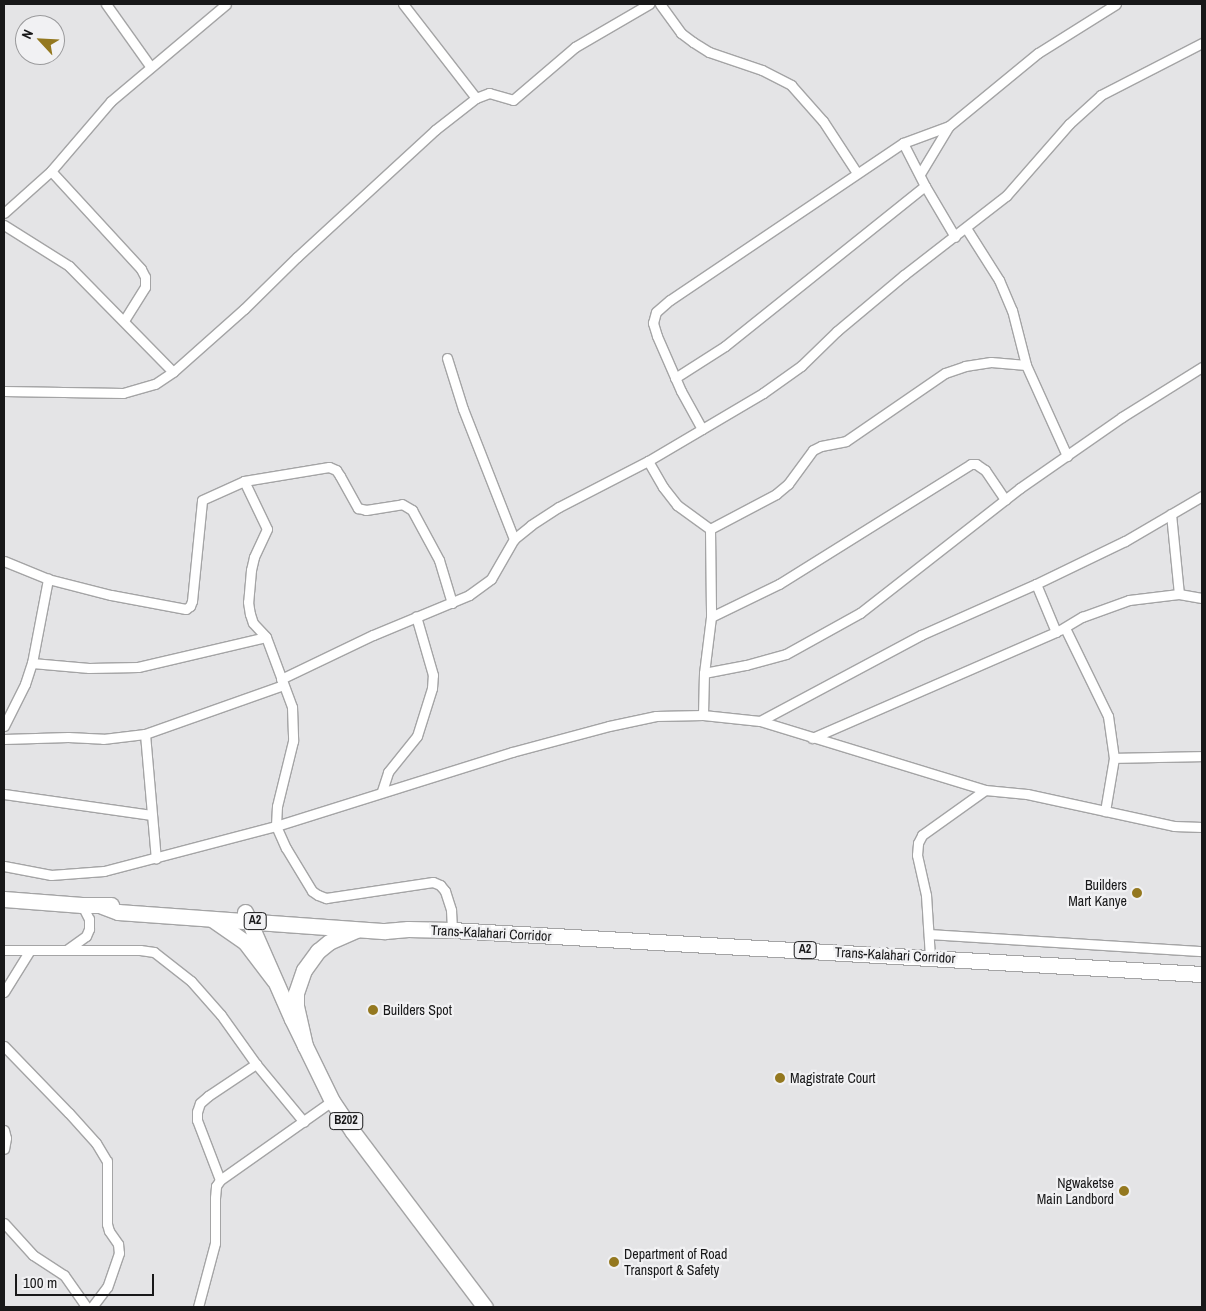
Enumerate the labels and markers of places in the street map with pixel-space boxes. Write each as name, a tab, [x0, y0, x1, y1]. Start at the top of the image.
place label: Builders Mart Kanye	[1068, 877, 1127, 910]
marker: Builders Mart Kanye	[1131, 887, 1143, 899]
place label: Builders Spot	[383, 1002, 452, 1018]
marker: Builders Spot	[367, 1004, 379, 1016]
place label: Magistrate Court	[790, 1070, 875, 1086]
marker: Magistrate Court	[774, 1072, 786, 1084]
place label: Ngwaketse Main Landbord	[1037, 1175, 1114, 1208]
marker: Ngwaketse Main Landbord	[1118, 1185, 1130, 1197]
place label: Department of Road Transport & Safety	[624, 1246, 727, 1278]
marker: Department of Road Transport & Safety	[608, 1256, 620, 1268]

